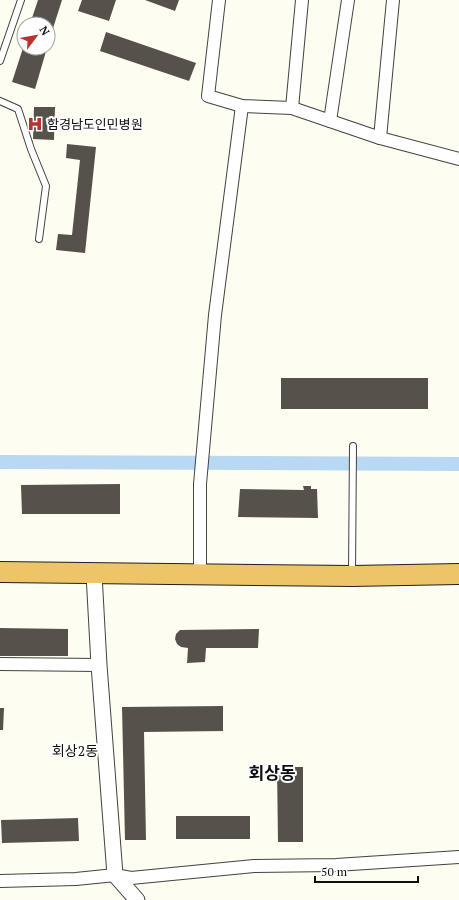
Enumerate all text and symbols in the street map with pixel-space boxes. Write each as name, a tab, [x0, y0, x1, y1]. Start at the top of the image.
north arrow	[16, 16, 56, 56]
text: N	[36, 23, 53, 39]
hospital icon: 함경남도인민병원	[26, 115, 44, 133]
place label: 함경남도인민병원	[47, 115, 143, 133]
district label: 회상2동	[52, 741, 98, 760]
district label: 회상동	[249, 761, 296, 784]
scale bar	[315, 858, 418, 884]
text: 50 m	[321, 864, 348, 879]

